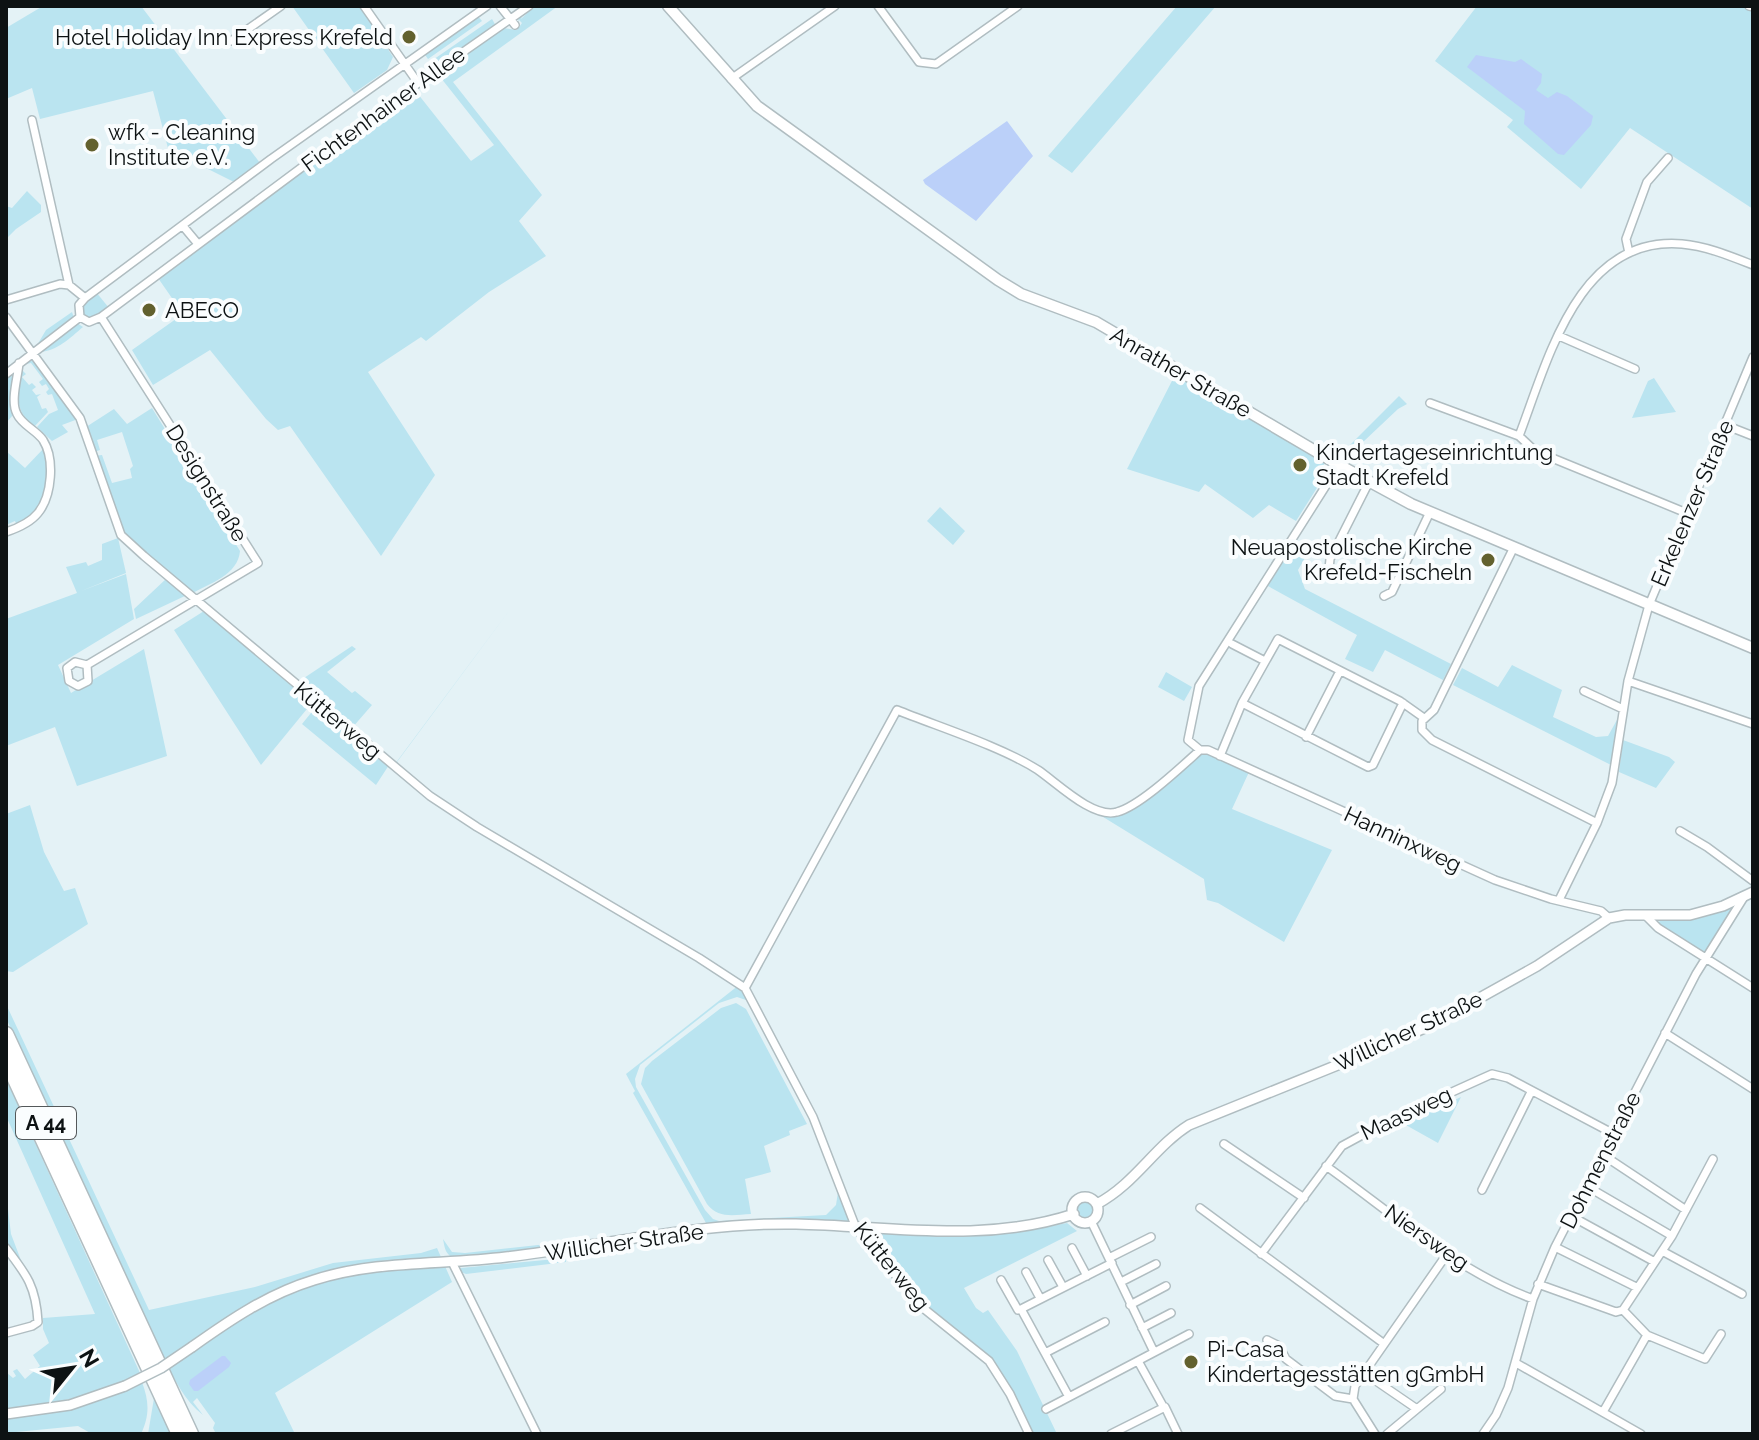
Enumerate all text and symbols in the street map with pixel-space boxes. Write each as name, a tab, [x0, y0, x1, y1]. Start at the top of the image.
place label: Hotel Holiday Inn Express Krefeld	[55, 24, 393, 50]
marker: Hotel Holiday Inn Express Krefeld	[400, 28, 418, 46]
street label: Fichtenhainer Allee	[296, 41, 470, 177]
place label: wfk - Cleaning Institute e.V.	[108, 119, 255, 170]
marker: wfk - Cleaning Institute e.V.	[83, 136, 101, 154]
place label: ABECO	[165, 297, 239, 323]
marker: ABECO	[140, 301, 158, 319]
street label: Anrather Straße	[1106, 321, 1256, 423]
street label: Erkelenzer Straße	[1645, 416, 1739, 590]
street label: Designstraße	[161, 420, 253, 546]
place label: Kindertageseinrichtung Stadt Krefeld	[1316, 439, 1553, 490]
marker: Kindertageseinrichtung Stadt Krefeld	[1291, 456, 1309, 474]
place label: Neuapostolische Kirche Krefeld-Fischeln	[1231, 534, 1472, 585]
marker: Neuapostolische Kirche Krefeld-Fischeln	[1479, 551, 1497, 569]
street label: Kütterweg	[289, 676, 387, 764]
street label: Hanninxweg	[1340, 800, 1466, 878]
street label: Willicher Straße	[1330, 985, 1486, 1077]
street label: Maasweg	[1356, 1081, 1456, 1145]
street label: Dohmenstraße	[1554, 1087, 1646, 1233]
road number: A 44	[16, 1107, 76, 1139]
street label: Niersweg	[1380, 1199, 1474, 1275]
street label: Kütterweg	[849, 1217, 935, 1315]
street label: Willicher Straße	[543, 1218, 705, 1266]
north arrow	[32, 1328, 112, 1408]
place label: Pi-Casa Kindertagesstätten gGmbH	[1207, 1336, 1485, 1387]
text: N	[74, 1344, 105, 1372]
marker: Pi-Casa Kindertagesstätten gGmbH	[1182, 1353, 1200, 1371]

